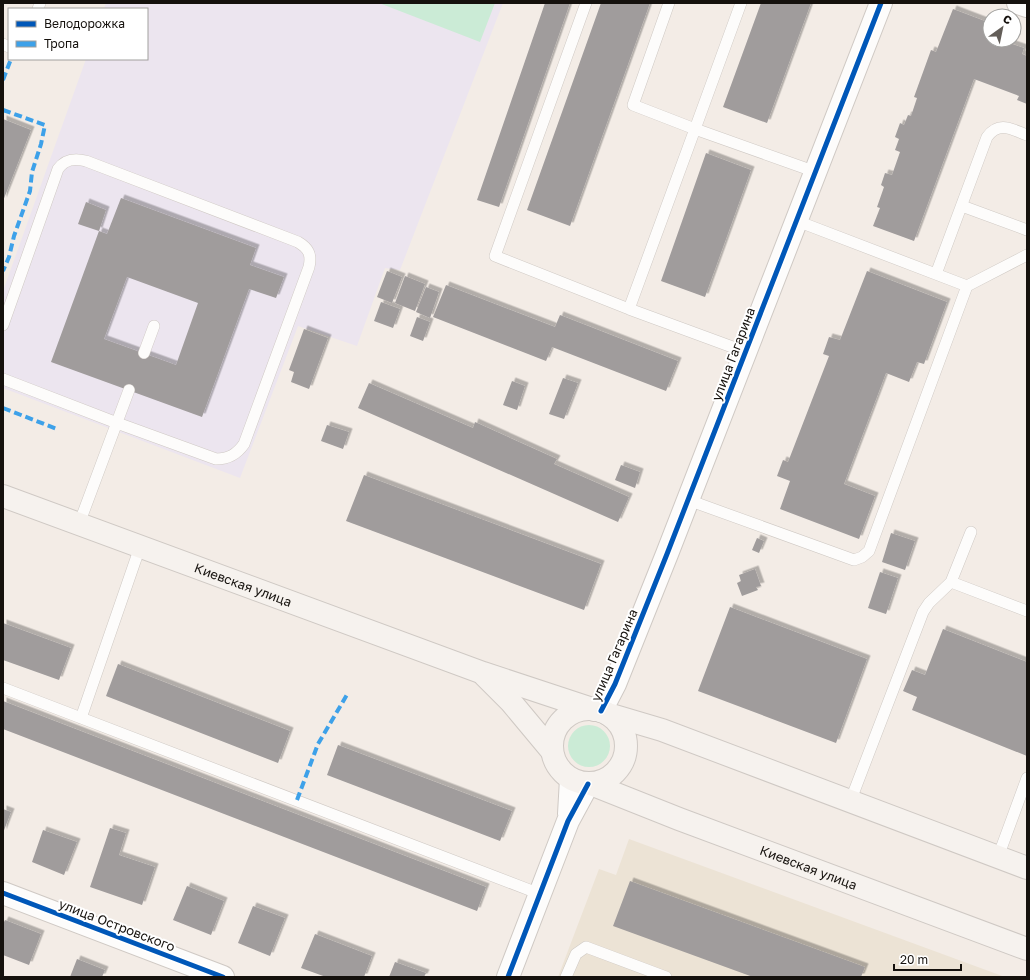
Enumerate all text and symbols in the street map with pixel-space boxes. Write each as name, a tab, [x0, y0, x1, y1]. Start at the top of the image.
legend	[8, 8, 148, 60]
north arrow	[982, 8, 1022, 48]
text: С	[1001, 12, 1015, 27]
text: Велодорожка	[44, 16, 125, 31]
text: Тропа	[44, 36, 79, 51]
street label: улица Гагарина	[708, 305, 758, 403]
street label: Киевская улица	[192, 559, 294, 610]
street label: улица Гагарина	[587, 606, 641, 704]
street label: Киевская улица	[758, 842, 859, 893]
street label: улица Островского	[57, 895, 178, 955]
scale bar	[894, 946, 961, 972]
text: 20 m	[900, 952, 928, 967]

